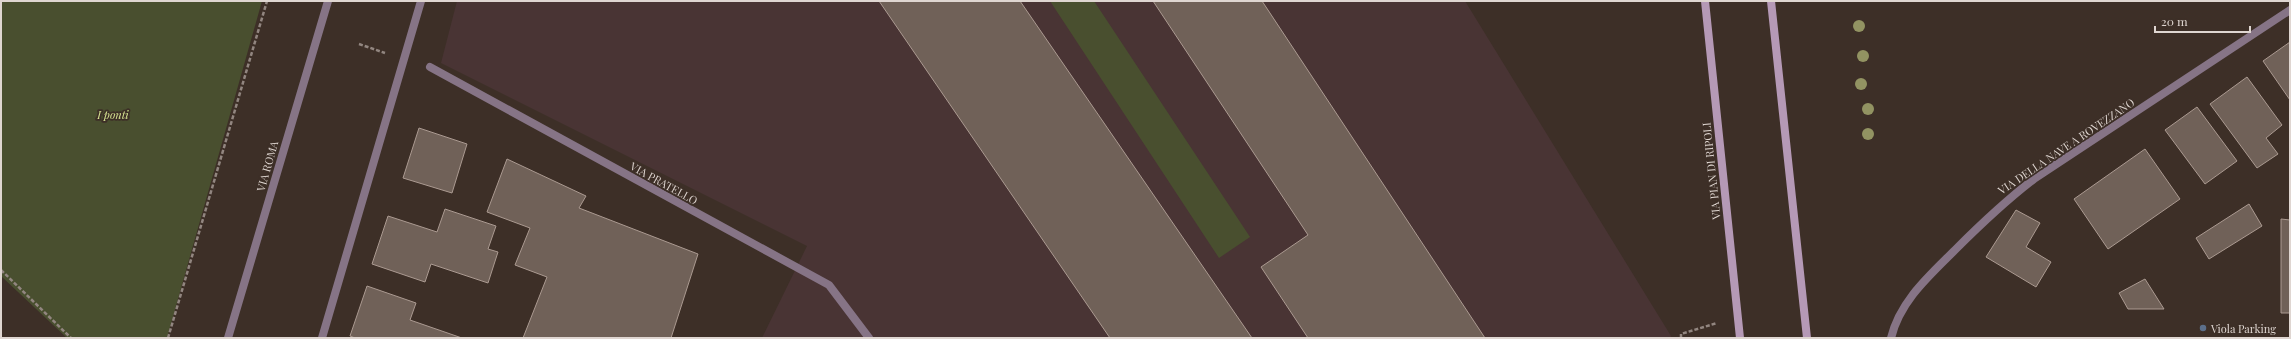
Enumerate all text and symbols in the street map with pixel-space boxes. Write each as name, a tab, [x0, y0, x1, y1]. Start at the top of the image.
scale bar	[2155, 8, 2250, 34]
text: 20 m	[2161, 13, 2188, 29]
street label: VIA DELLA NAVE A ROVEZZANO	[1994, 95, 2137, 198]
park label: I ponti	[96, 107, 129, 122]
street label: VIA PIAN DI RIPOLI	[1698, 121, 1724, 221]
street label: VIA ROMA	[252, 139, 281, 194]
street label: VIA PRATELLO	[627, 158, 700, 208]
place label: Viola Parking	[2210, 321, 2276, 336]
marker: Viola Parking	[2198, 323, 2208, 333]

